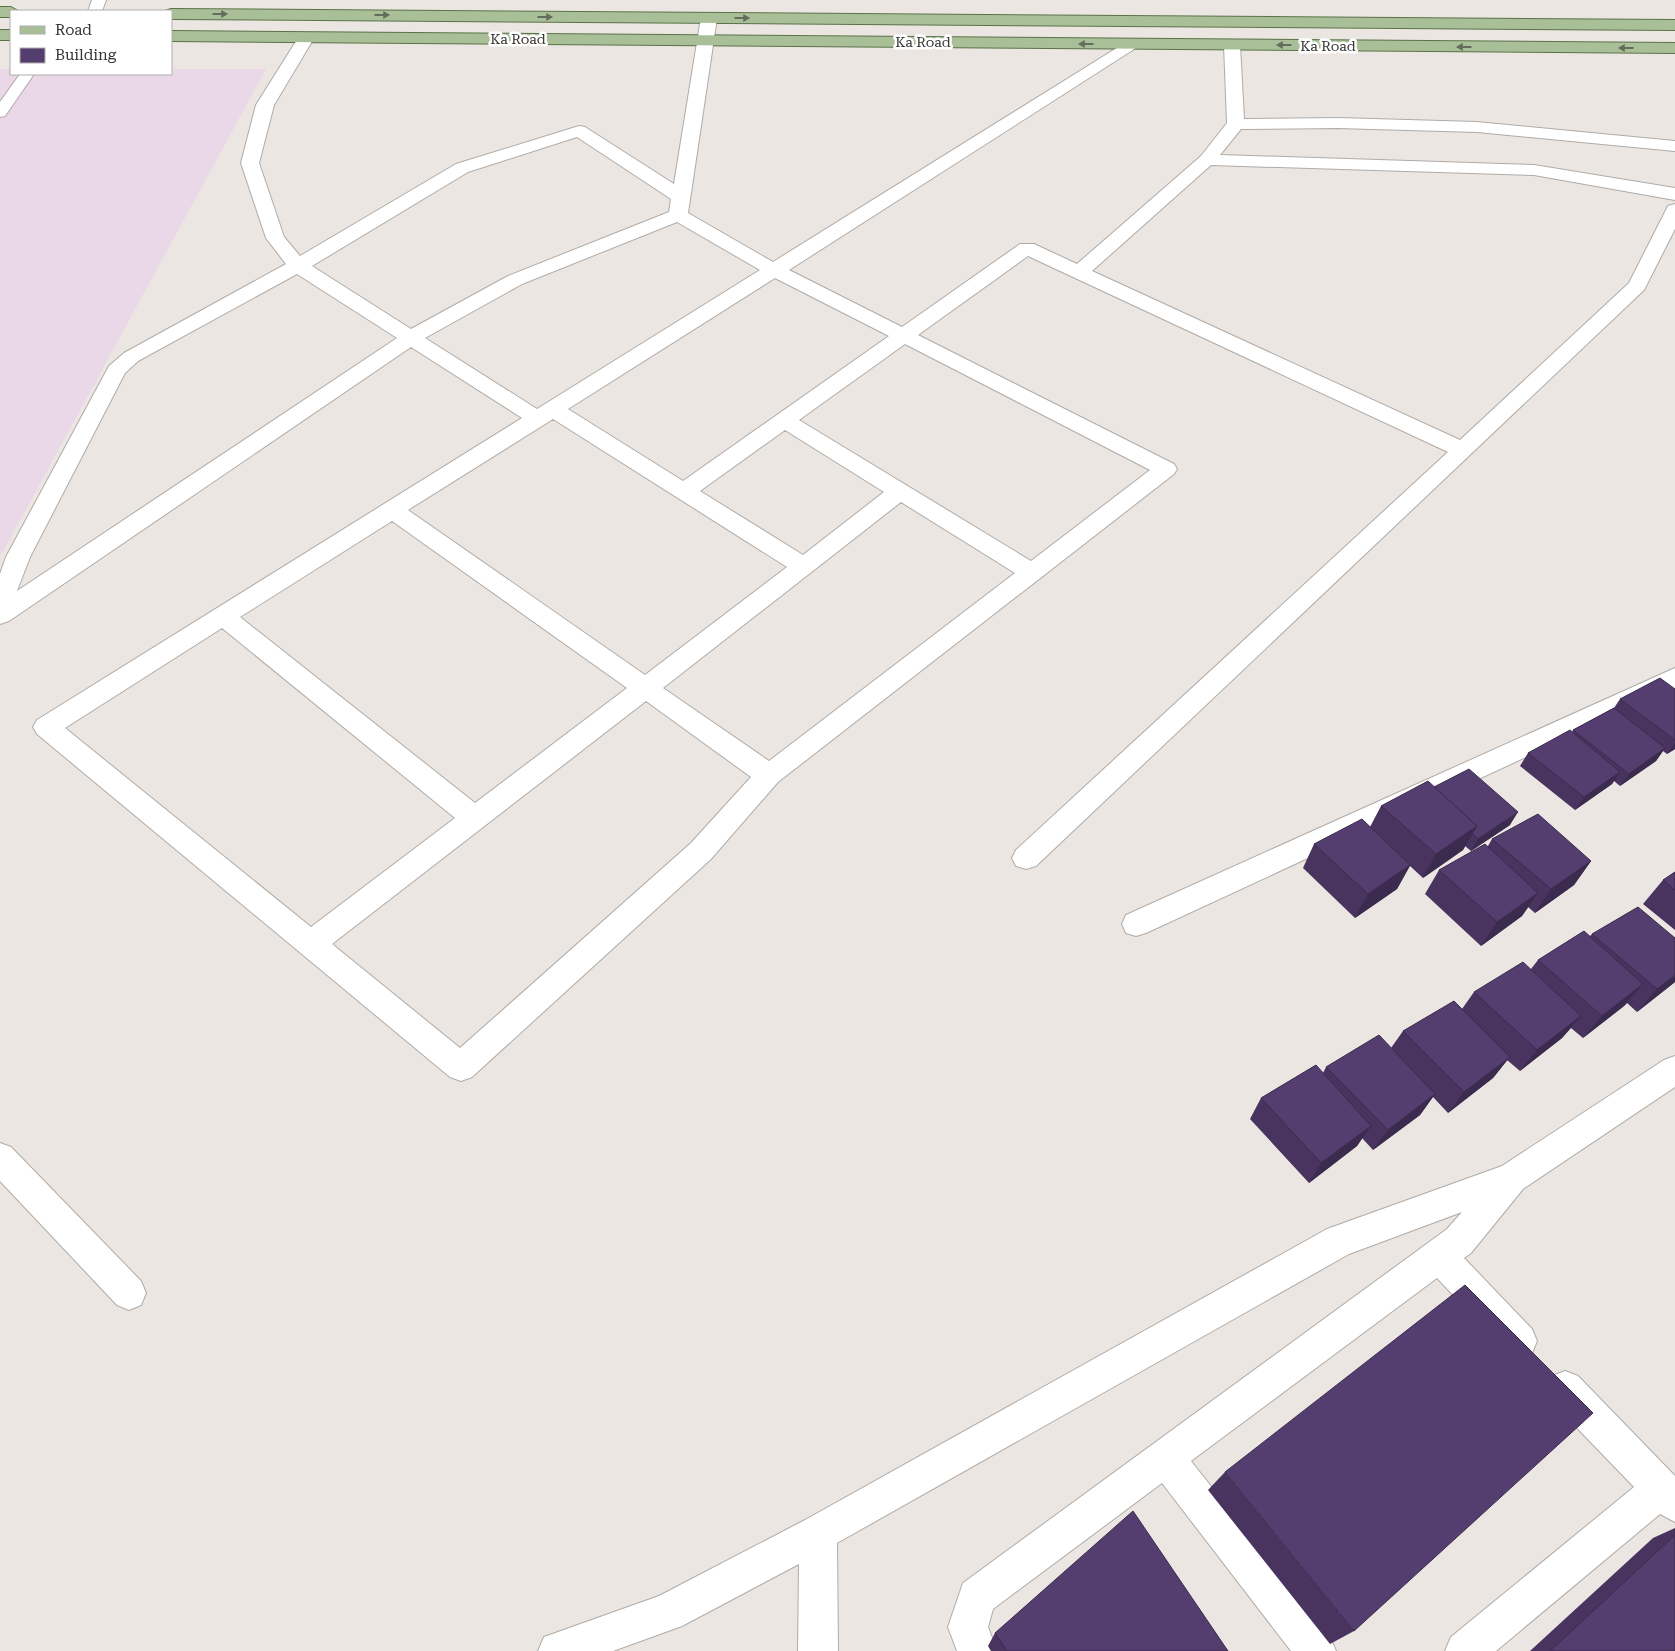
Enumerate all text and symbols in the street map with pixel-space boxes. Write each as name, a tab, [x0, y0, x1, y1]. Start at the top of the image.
legend	[10, 10, 172, 75]
one-way arrow	[212, 10, 228, 18]
one-way arrow	[375, 11, 391, 19]
one-way arrow	[537, 13, 553, 21]
one-way arrow	[735, 14, 751, 22]
text: Road	[55, 21, 92, 39]
street label: Ka Road	[490, 31, 546, 47]
street label: Ka Road	[895, 34, 951, 50]
street label: Ka Road	[1300, 38, 1356, 54]
one-way arrow	[1078, 40, 1094, 48]
one-way arrow	[1276, 41, 1292, 49]
one-way arrow	[1456, 43, 1472, 51]
one-way arrow	[1618, 44, 1634, 52]
text: Building	[55, 46, 117, 64]

